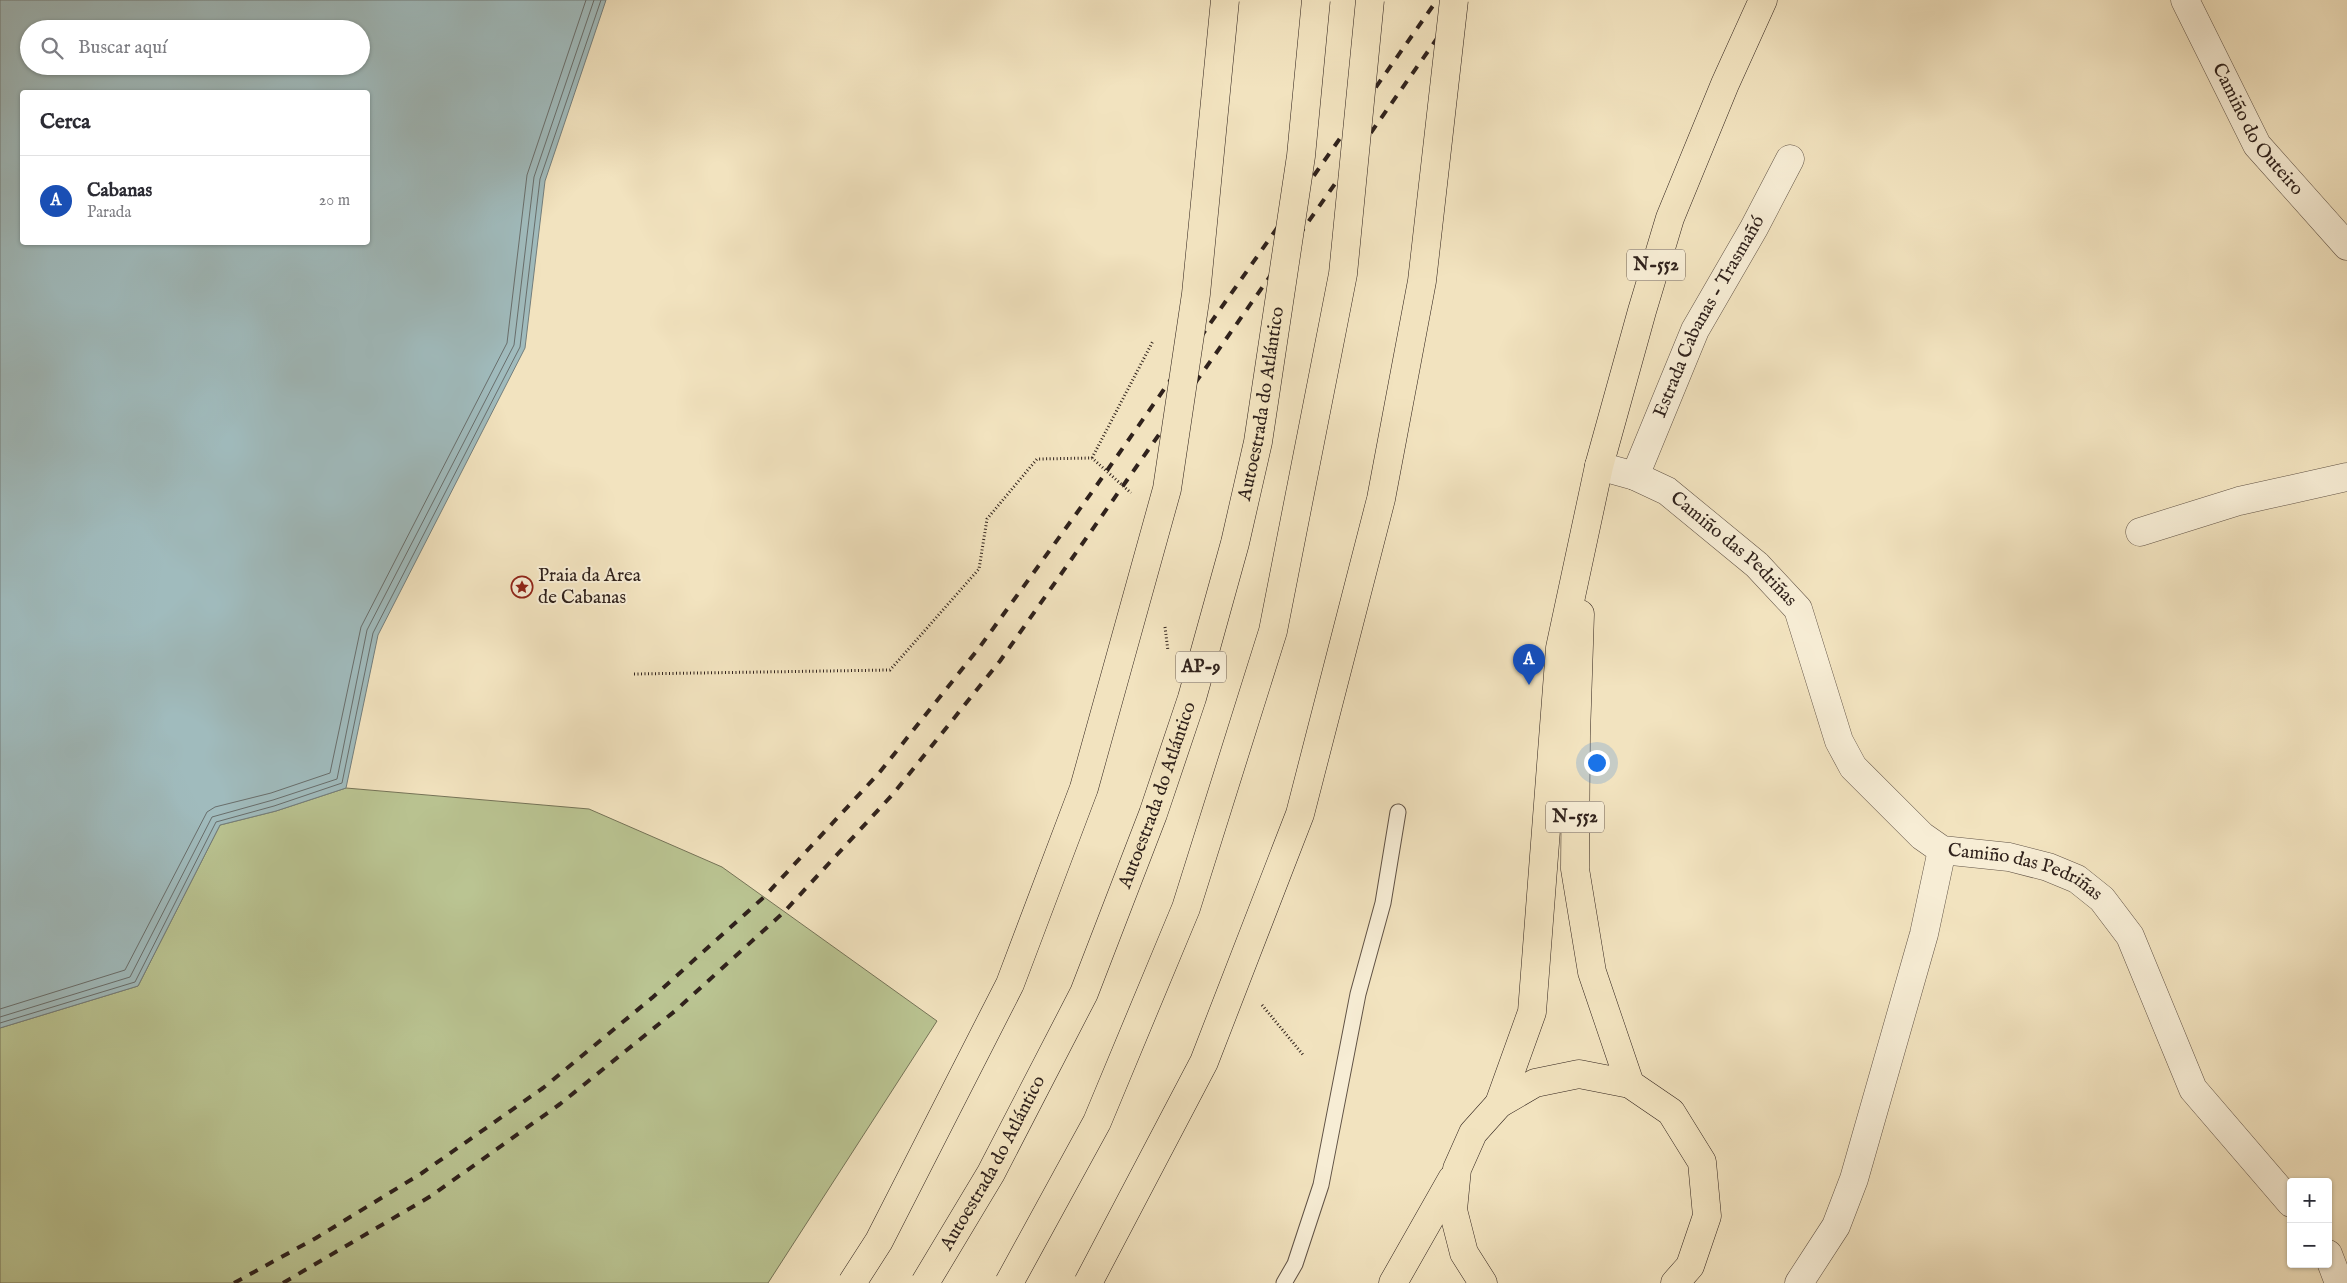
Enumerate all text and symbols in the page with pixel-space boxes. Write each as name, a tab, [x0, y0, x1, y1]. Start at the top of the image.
search box	[20, 20, 370, 75]
icon: search	[38, 34, 66, 62]
text: Buscar aquí	[78, 36, 167, 60]
street label: Camiño do Outeiro	[2206, 59, 2309, 201]
text: Cerca	[40, 109, 90, 136]
text: Cabanas	[87, 179, 152, 203]
text: A	[51, 191, 61, 211]
text: 20 m	[319, 191, 350, 211]
text: Parada	[87, 203, 131, 223]
street label: Estrada Cabanas - Trasmañó	[1648, 212, 1770, 421]
road number: N-552	[1627, 250, 1685, 280]
street label: Autoestrada do Atlántico	[1233, 305, 1290, 504]
street label: Camiño das Pedriñas	[1665, 486, 1802, 612]
place label: Praia da Area de Cabanas	[538, 564, 642, 610]
place icon: Praia da Area de Cabanas	[510, 575, 534, 599]
pin: A	[1513, 644, 1545, 685]
road number: AP-9	[1176, 652, 1226, 682]
street label: Autoestrada do Atlántico	[1113, 699, 1202, 893]
your location	[1584, 750, 1610, 776]
road number: N-552	[1546, 802, 1604, 832]
street label: Camiño das Pedriñas	[1947, 839, 2107, 906]
street label: Autoestrada do Atlántico	[935, 1072, 1051, 1256]
map controls	[2287, 1178, 2332, 1268]
button: +	[2287, 1178, 2332, 1223]
button: −	[2287, 1223, 2332, 1268]

